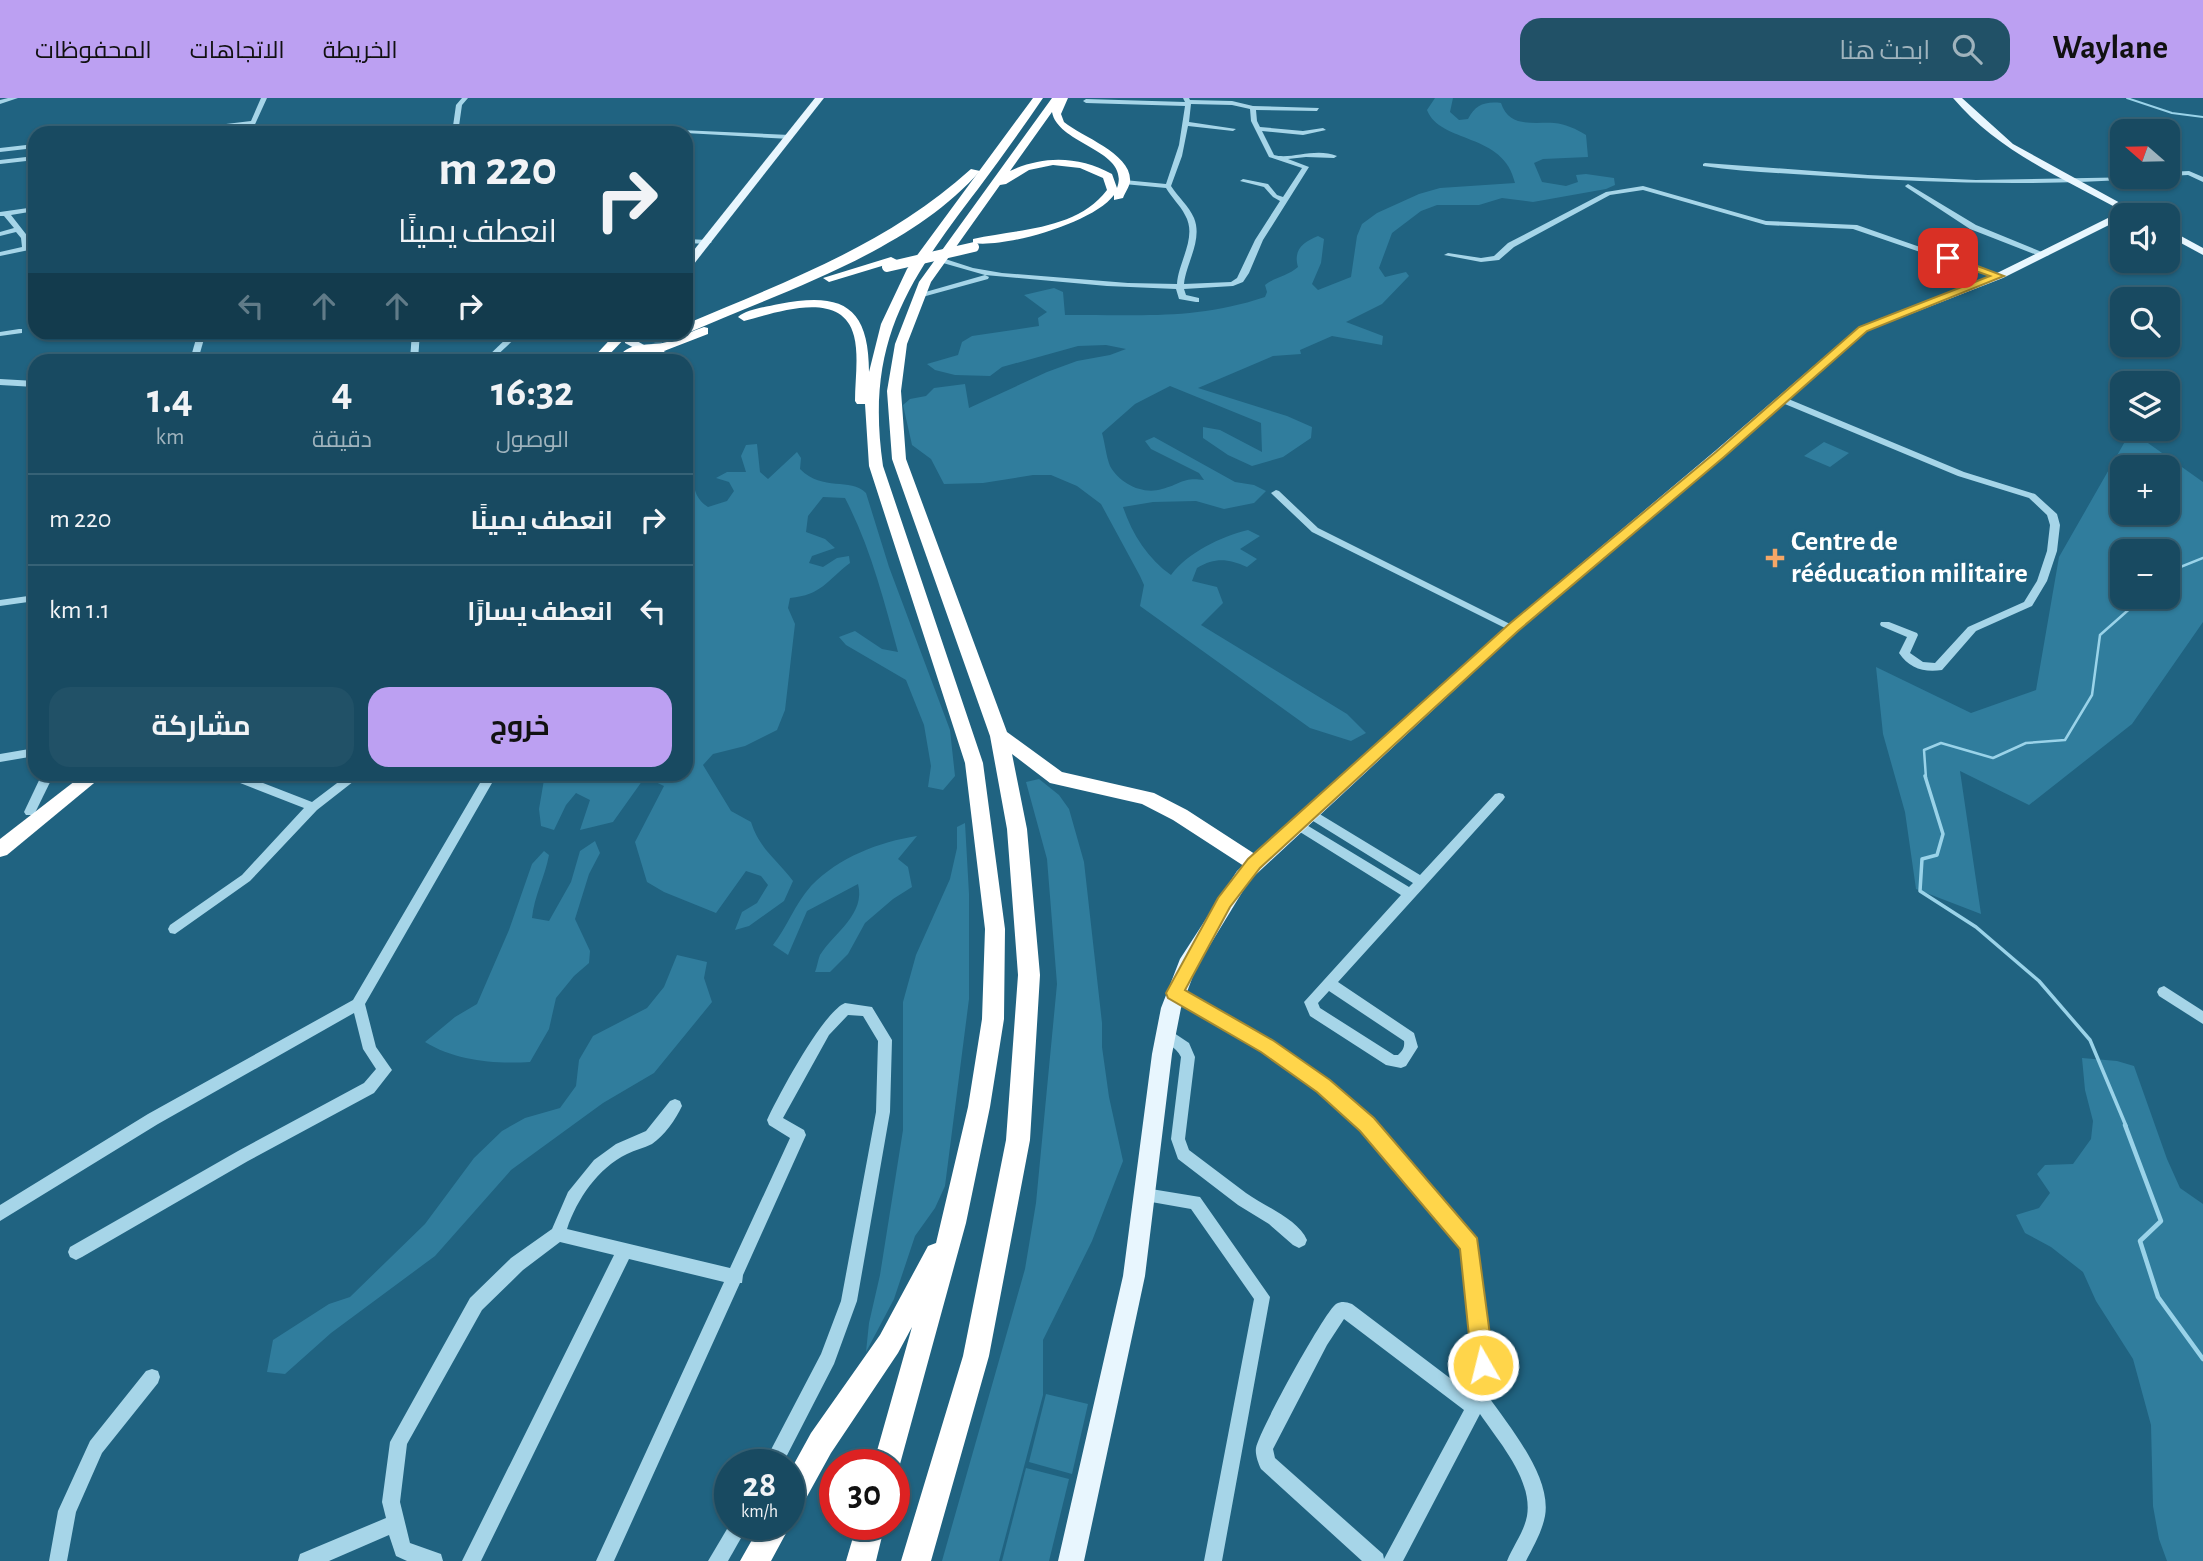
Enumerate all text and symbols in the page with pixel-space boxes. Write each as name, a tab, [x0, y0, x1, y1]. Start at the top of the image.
search box	[1520, 18, 2010, 81]
icon: search	[1948, 30, 1986, 68]
text: Waylane	[2052, 32, 2168, 65]
text: ابحث هنا	[1839, 38, 1930, 64]
text: المحفوظات	[35, 39, 152, 63]
text: الاتجاهات	[190, 39, 285, 63]
text: الخريطة	[323, 39, 398, 63]
north arrow	[2110, 119, 2180, 189]
map controls	[2110, 119, 2180, 609]
text: 220 m	[438, 145, 557, 194]
icon: right	[581, 154, 672, 245]
button: sound	[2110, 203, 2180, 273]
text: انعطف يمينًا	[398, 216, 557, 248]
pin	[1918, 228, 1978, 288]
icon: arrive	[1929, 239, 1967, 277]
icon: left	[232, 287, 270, 325]
icon: ahead	[305, 287, 343, 325]
icon: ahead	[378, 287, 416, 325]
icon: right	[451, 287, 489, 325]
button: search	[2110, 287, 2180, 357]
text: 4	[331, 371, 353, 413]
text: 16:32	[491, 371, 574, 413]
button: layers	[2110, 371, 2180, 441]
text: 1.4	[147, 378, 193, 420]
text: km	[156, 426, 184, 449]
text: دقيقة	[312, 429, 372, 452]
text: الوصول	[496, 429, 569, 452]
button: +	[2110, 455, 2180, 525]
icon: right	[634, 501, 672, 539]
text: 220 m	[49, 506, 112, 532]
text: انعطف يمينًا	[470, 508, 613, 534]
place label: Centre de rééducation militaire	[1791, 528, 2028, 588]
button: −	[2110, 539, 2180, 609]
marker: Centre de rééducation militaire	[1765, 548, 1785, 568]
icon: left	[634, 592, 672, 630]
text: 1.1 km	[49, 597, 110, 623]
text: انعطف يسارًا	[467, 599, 613, 625]
button: مشاركة	[49, 687, 354, 767]
button: خروج	[368, 687, 672, 767]
position arrow	[1446, 1328, 1520, 1402]
speed limit sign: 30	[819, 1449, 910, 1540]
text: 28	[743, 1468, 776, 1503]
text: km/h	[741, 1503, 778, 1521]

